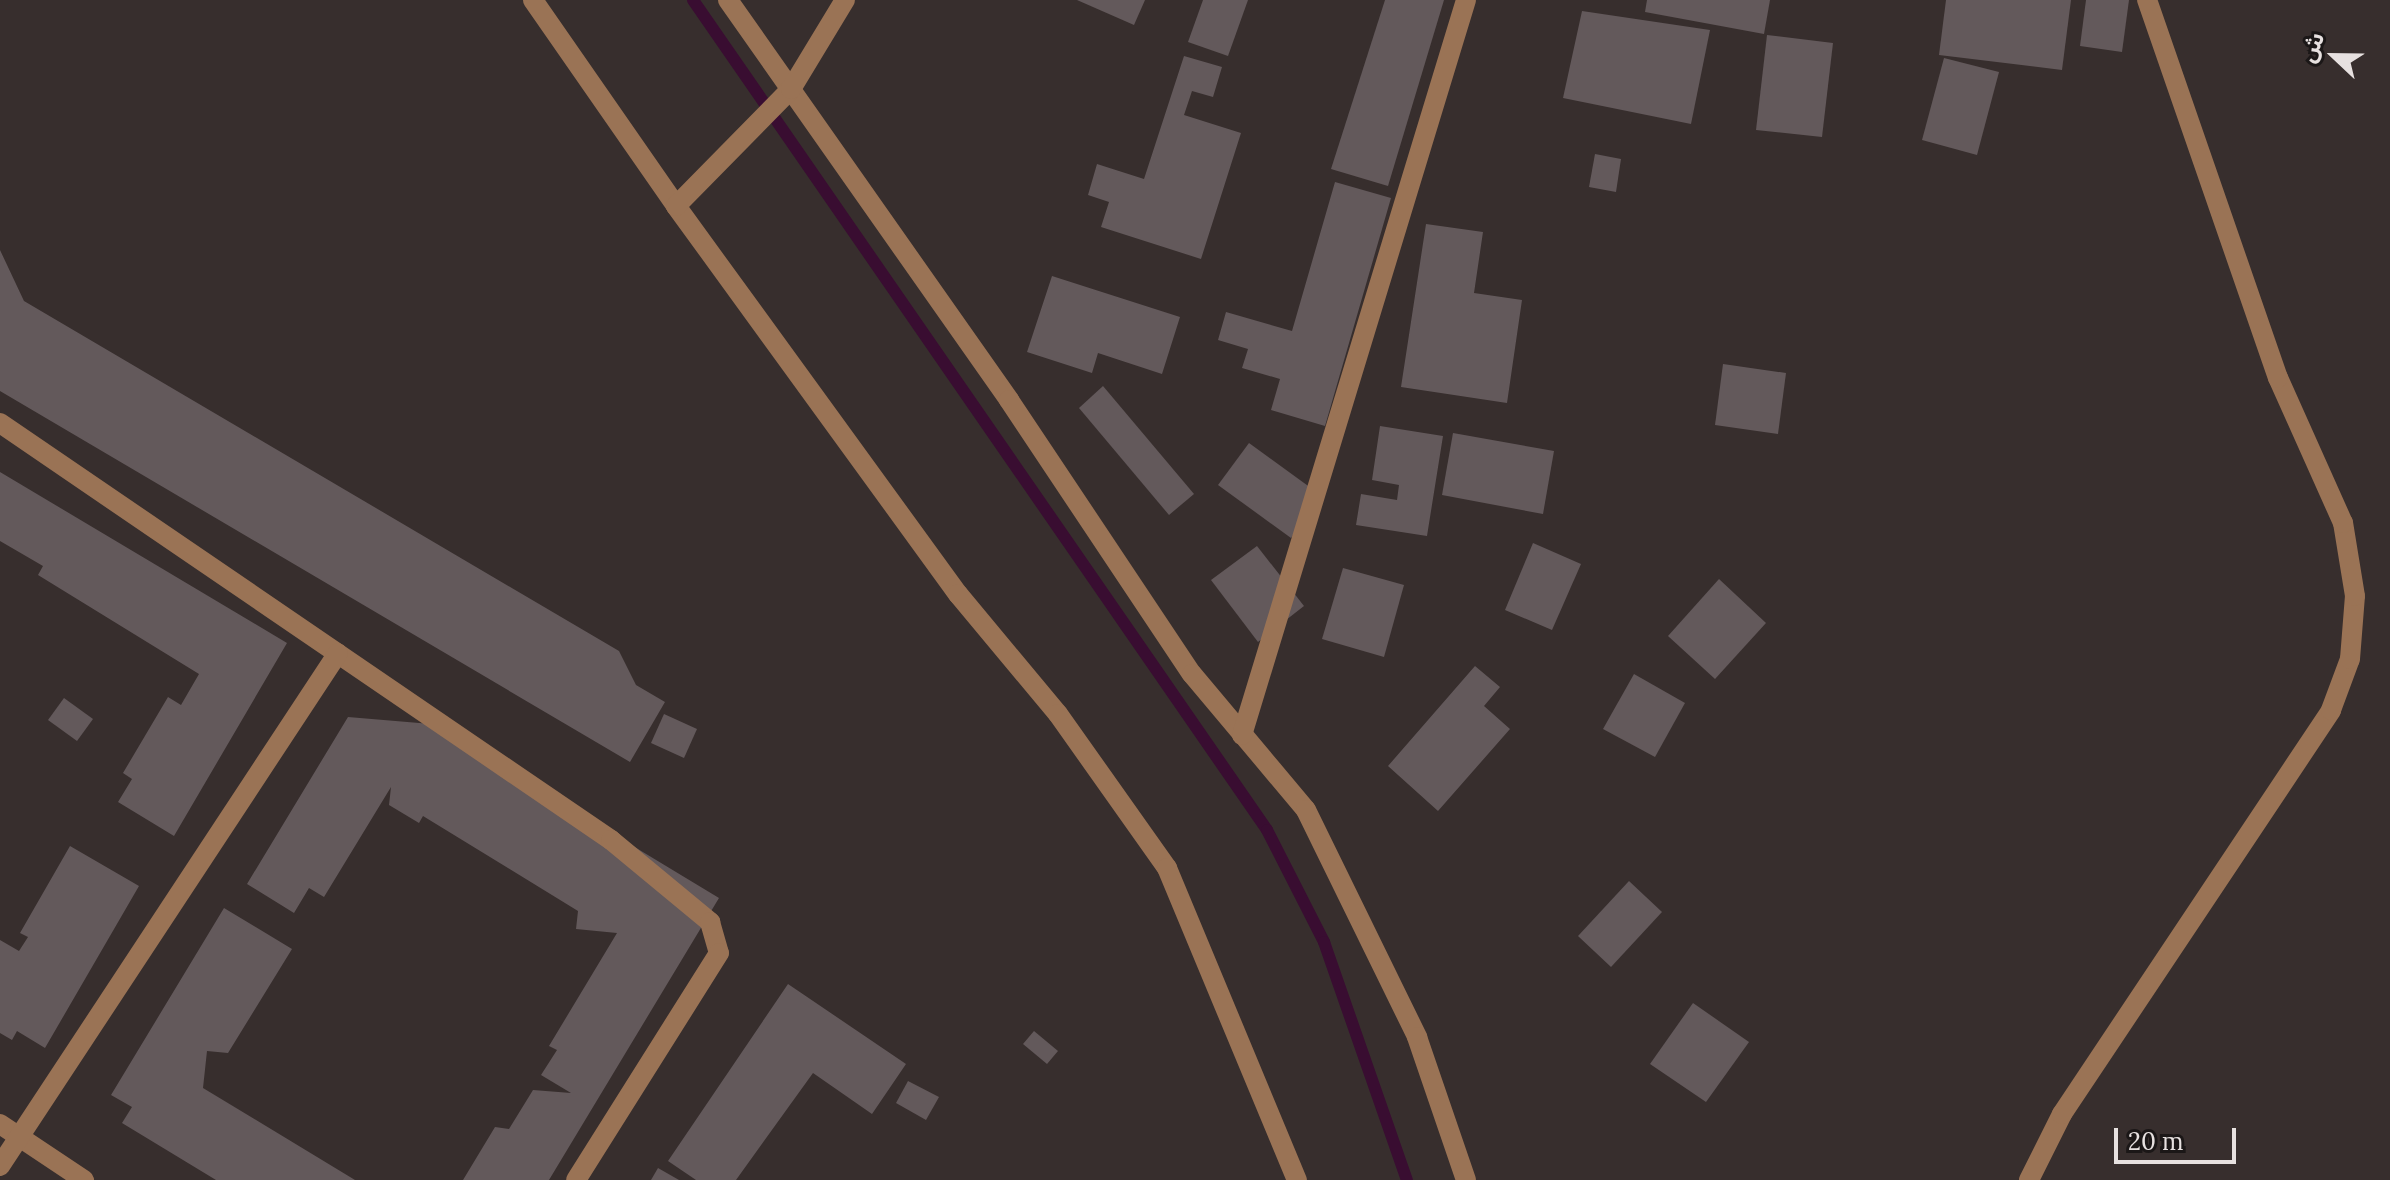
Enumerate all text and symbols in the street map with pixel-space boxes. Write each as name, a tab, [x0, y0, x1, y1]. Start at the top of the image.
north arrow	[2294, 16, 2374, 96]
text: ش	[2293, 28, 2330, 66]
scale bar	[2118, 1112, 2240, 1162]
text: 20 m	[2128, 1126, 2184, 1157]

